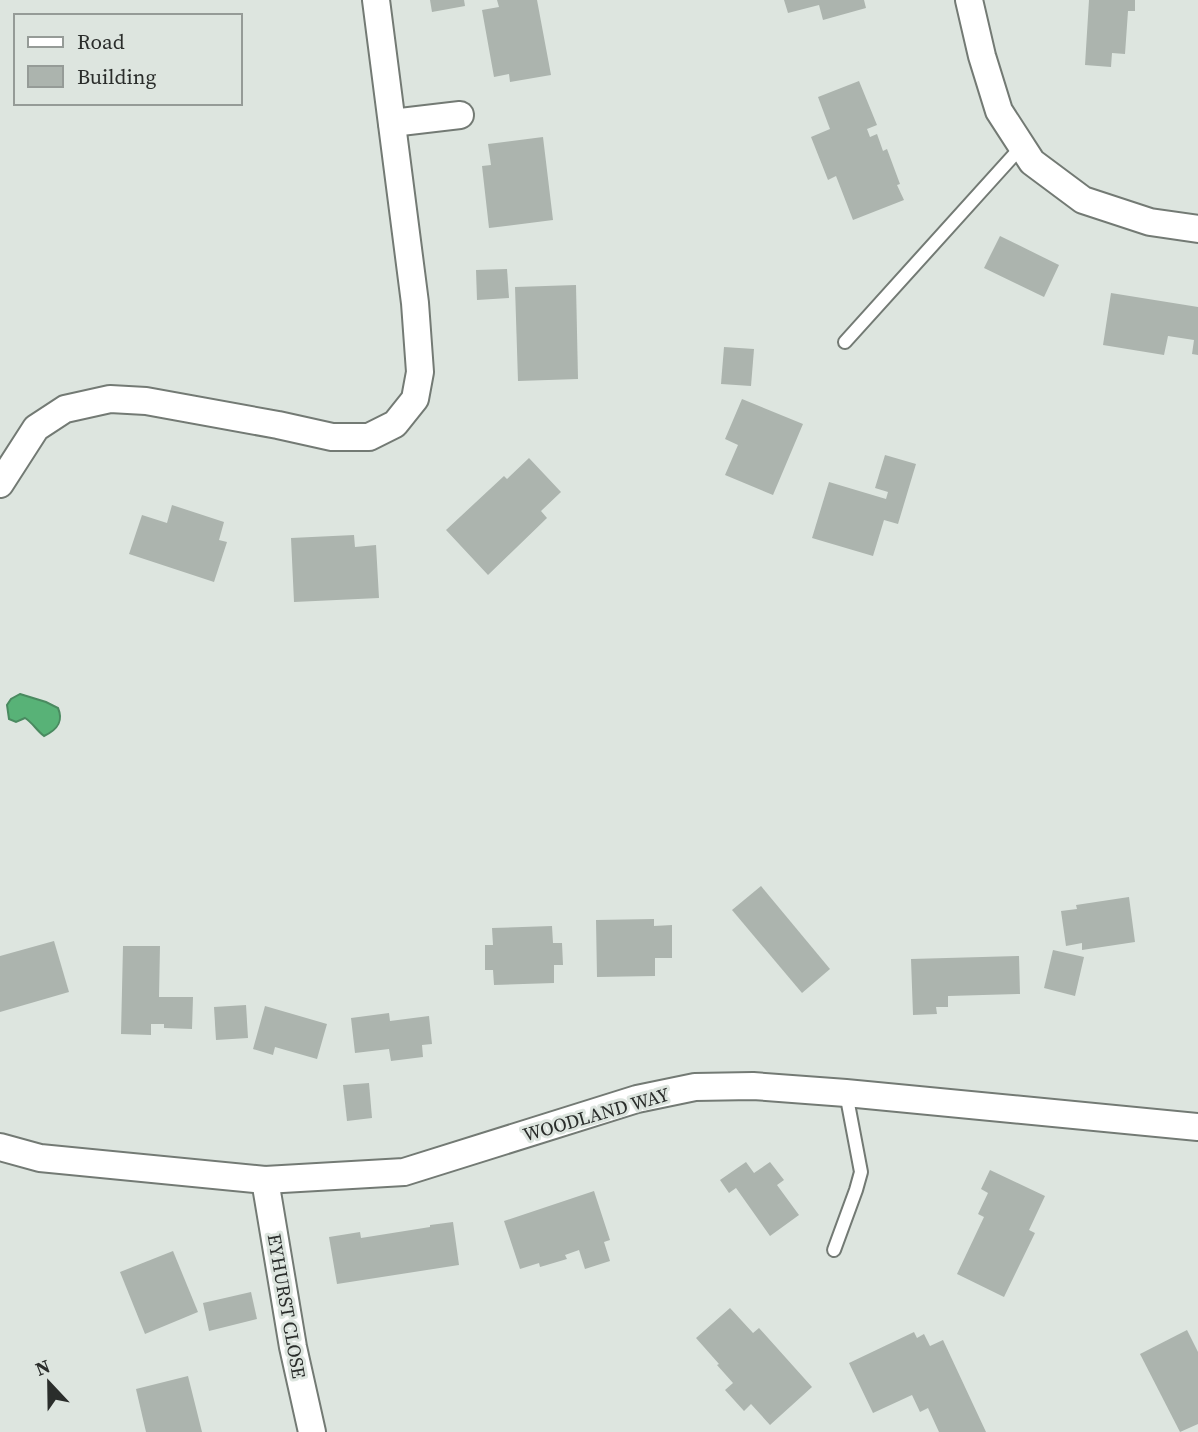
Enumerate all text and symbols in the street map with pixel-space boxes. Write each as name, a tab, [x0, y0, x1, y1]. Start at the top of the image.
legend	[14, 14, 242, 105]
text: Road	[77, 27, 125, 56]
text: Building	[77, 62, 156, 91]
street label: WOODLAND WAY	[520, 1081, 672, 1147]
street label: EYHURST CLOSE	[261, 1232, 313, 1380]
north arrow	[14, 1348, 84, 1418]
text: N	[31, 1353, 54, 1382]

